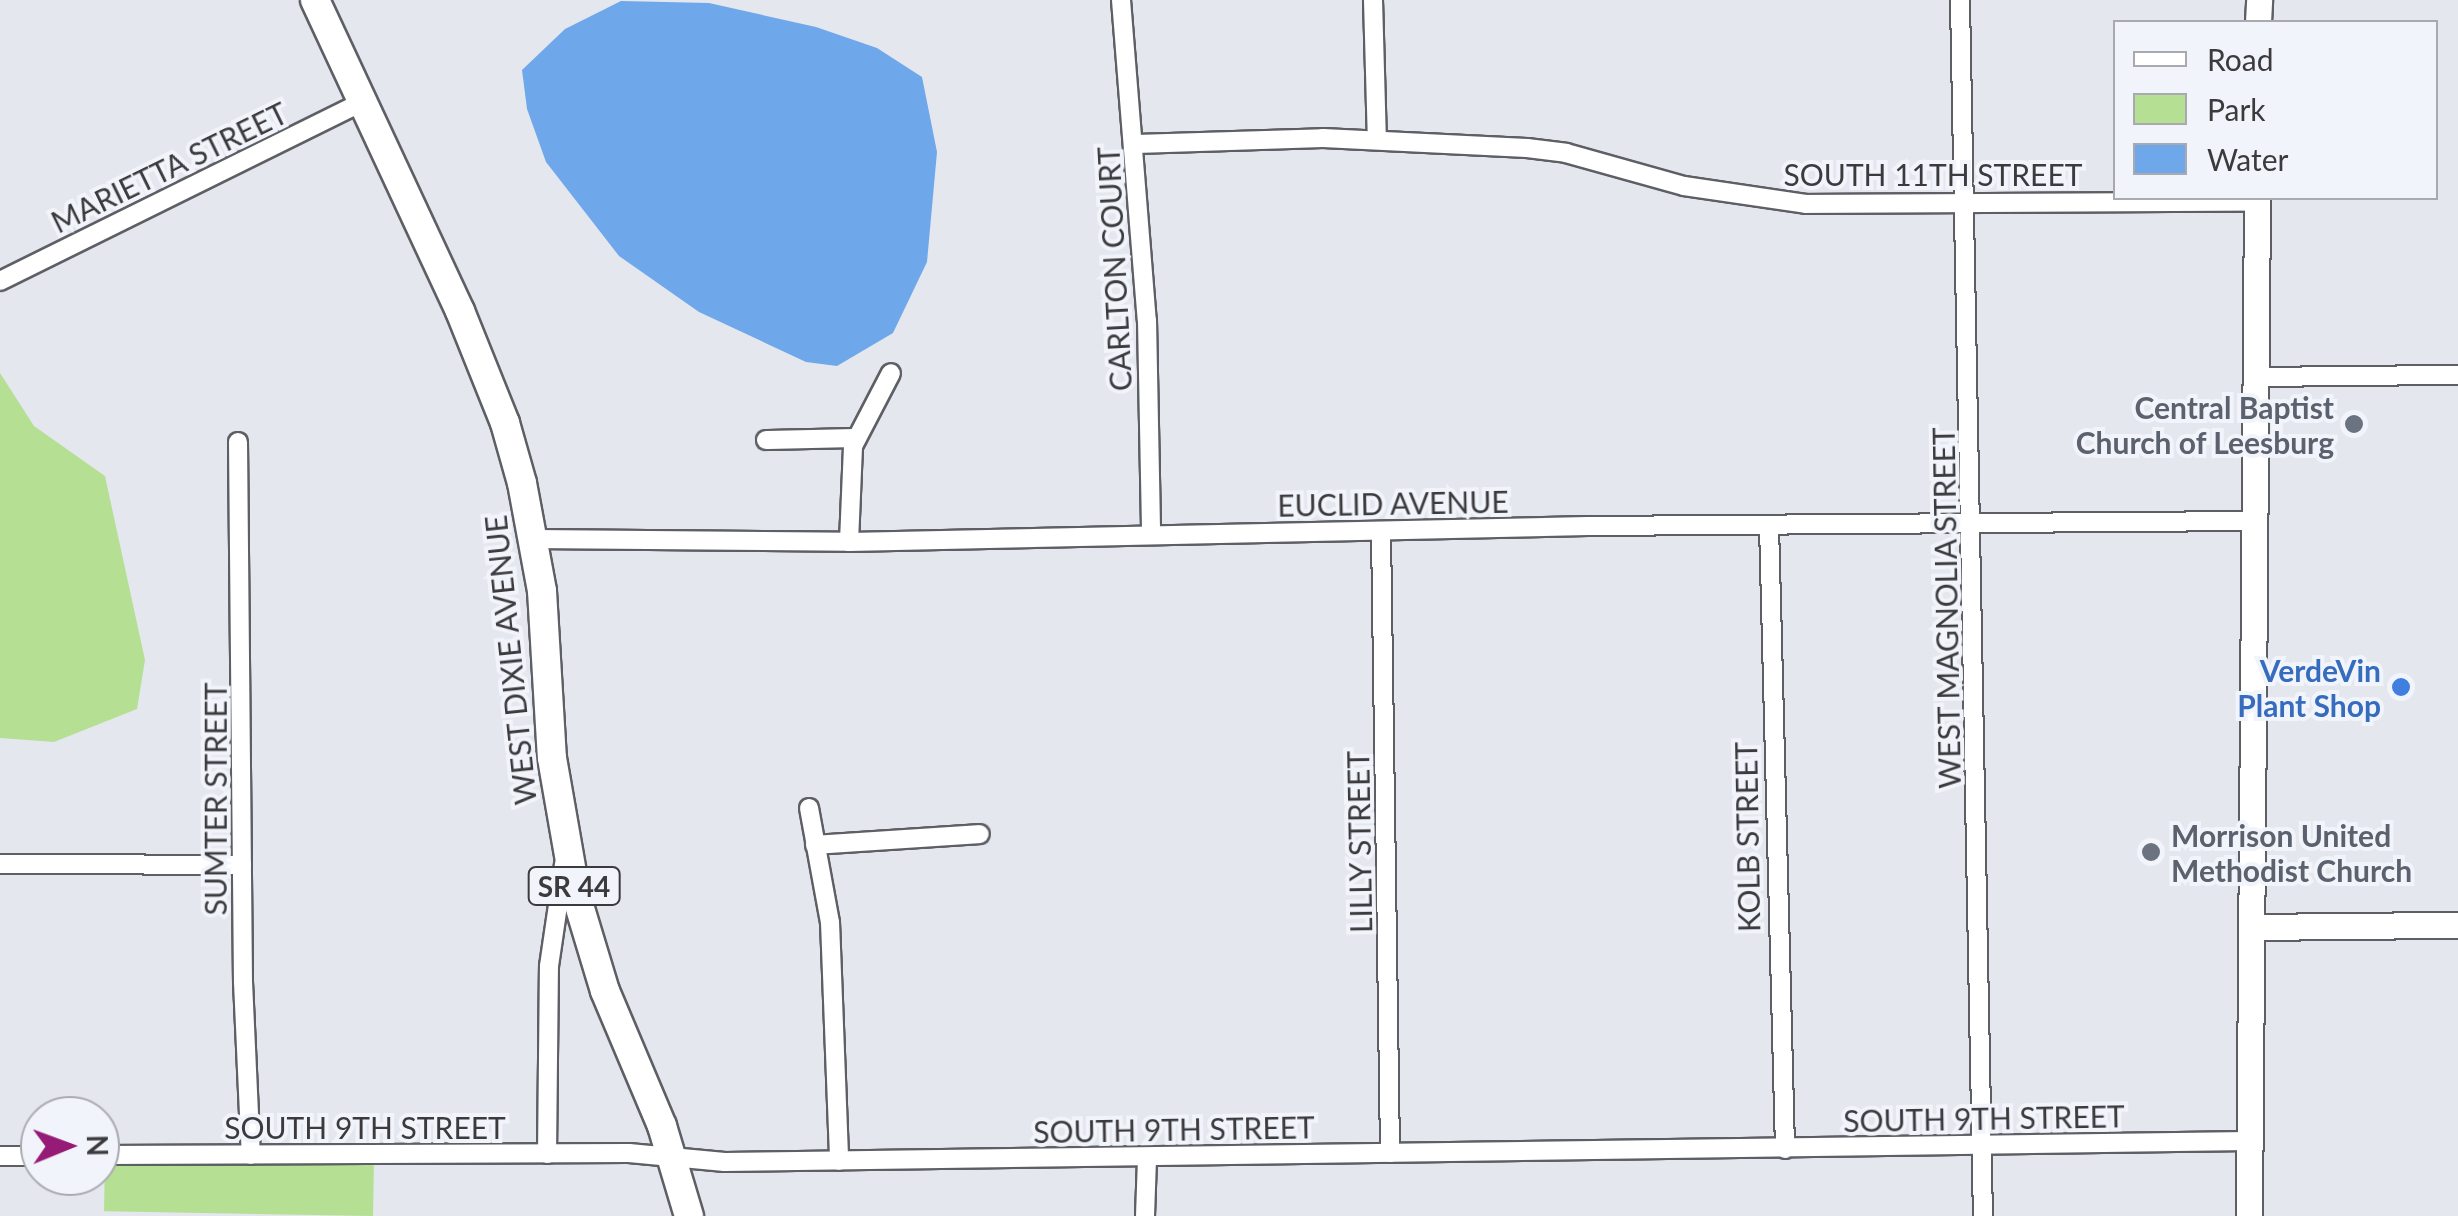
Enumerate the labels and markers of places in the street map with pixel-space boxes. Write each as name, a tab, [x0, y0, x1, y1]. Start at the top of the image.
place label: Central Baptist Church of Leesburg	[2075, 389, 2334, 460]
marker: Central Baptist Church of Leesburg	[2343, 413, 2365, 435]
place label: VerdeVin Plant Shop	[2237, 652, 2381, 722]
marker: VerdeVin Plant Shop	[2390, 676, 2412, 698]
place label: Morrison United Methodist Church	[2171, 817, 2412, 888]
marker: Morrison United Methodist Church	[2140, 841, 2162, 863]

